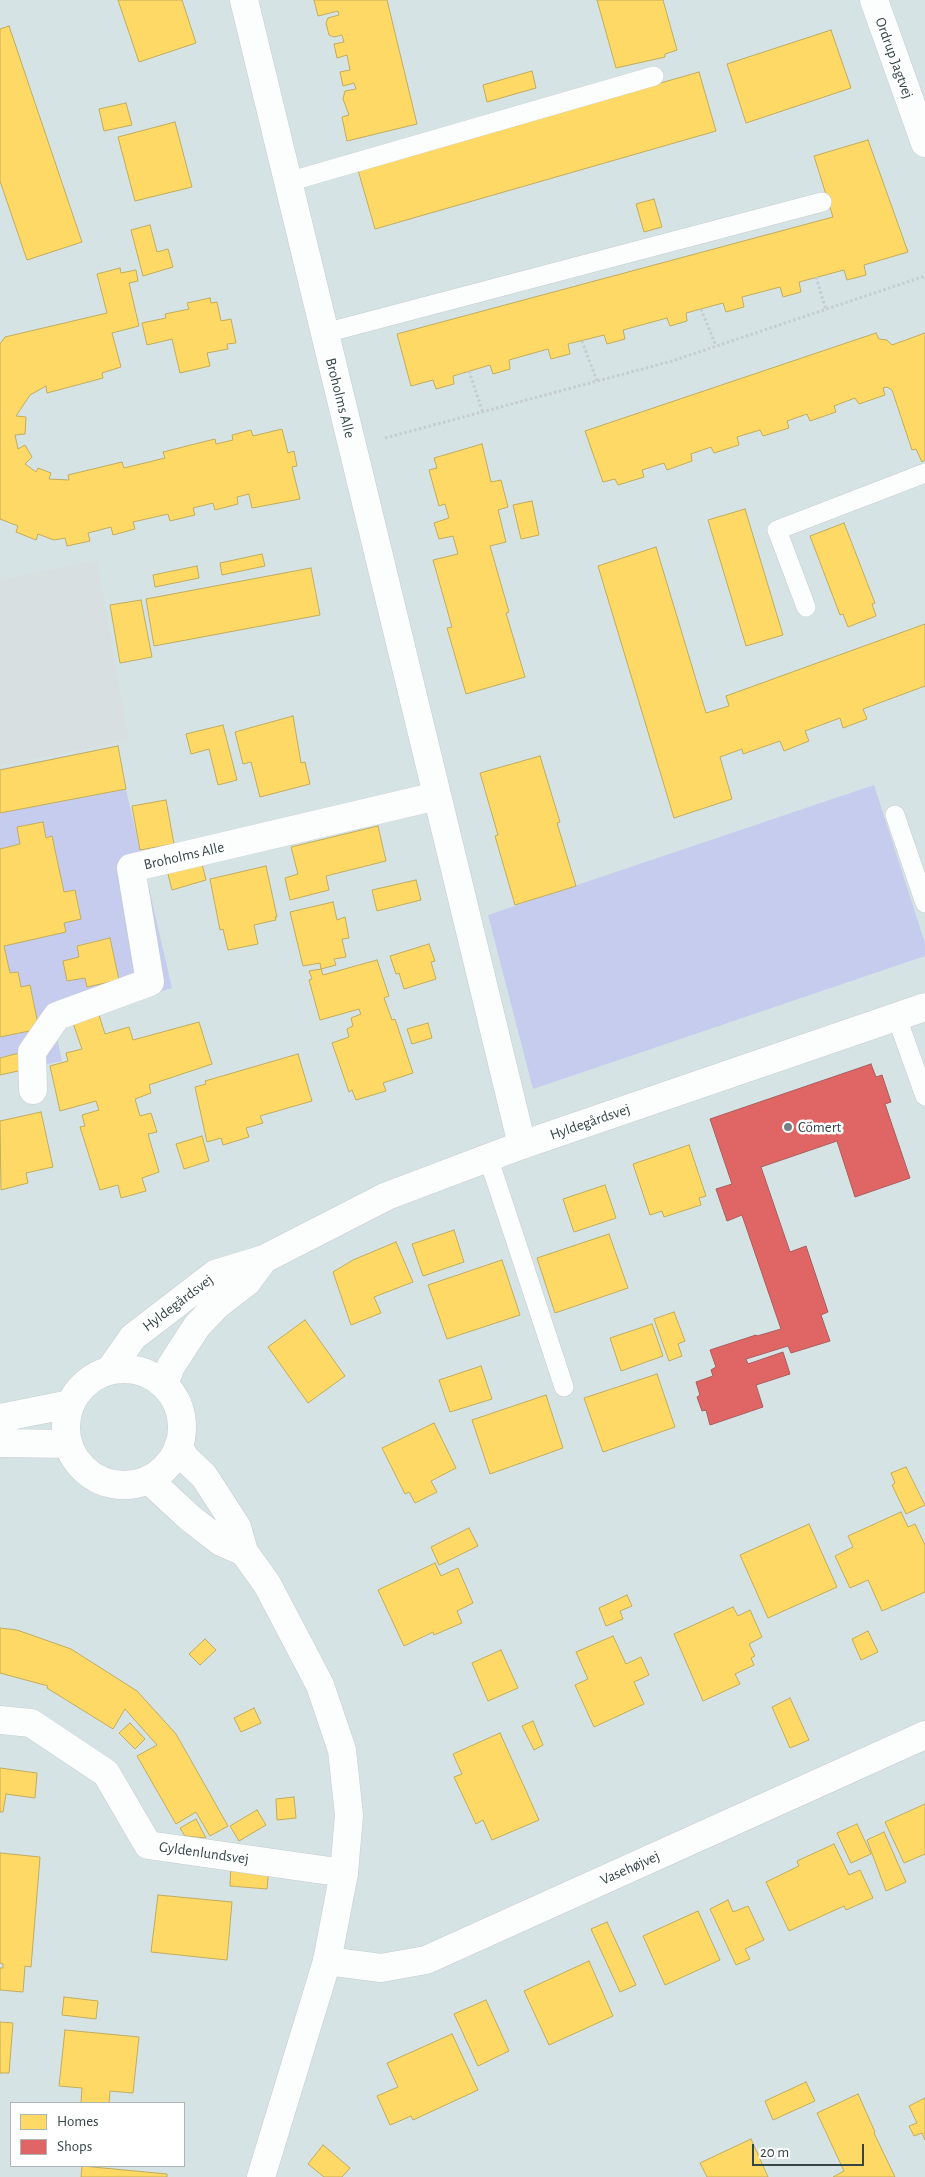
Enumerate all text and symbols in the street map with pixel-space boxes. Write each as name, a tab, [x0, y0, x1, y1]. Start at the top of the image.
street label: Ordrup Jagtvej	[871, 15, 917, 101]
street label: Broholms Alle	[321, 356, 359, 440]
street label: Broholms Alle	[142, 838, 226, 874]
street label: Hyldegårdsvej	[548, 1100, 632, 1144]
place label: Cömert	[798, 1118, 841, 1136]
marker: Cömert	[782, 1121, 794, 1133]
street label: Hyldegårdsvej	[139, 1271, 217, 1335]
street label: Gyldenlundsvej	[158, 1838, 250, 1868]
street label: Vasehøjvej	[597, 1847, 663, 1889]
legend	[10, 2102, 185, 2167]
text: Homes	[57, 2114, 99, 2129]
scale bar	[755, 2134, 868, 2166]
text: Shops	[57, 2139, 92, 2154]
text: 20 m	[760, 2145, 789, 2160]

